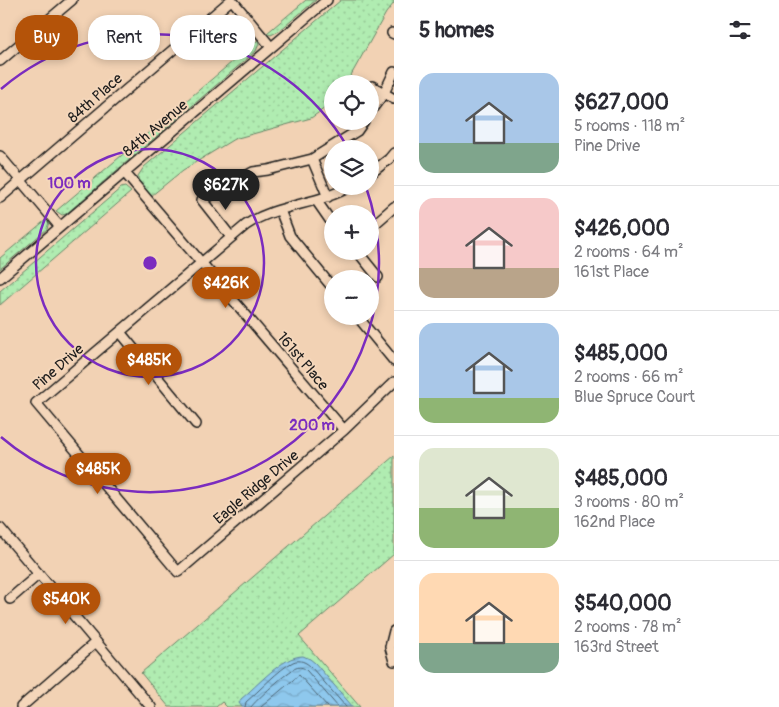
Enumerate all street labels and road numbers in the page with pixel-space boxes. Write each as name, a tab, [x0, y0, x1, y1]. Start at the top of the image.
street label: 84th Place	[64, 69, 127, 127]
street label: 84th Avenue	[119, 95, 192, 161]
street label: 161st Place	[273, 328, 333, 395]
street label: Pine Drive	[29, 339, 88, 395]
street label: Eagle Ridge Drive	[210, 446, 303, 529]

